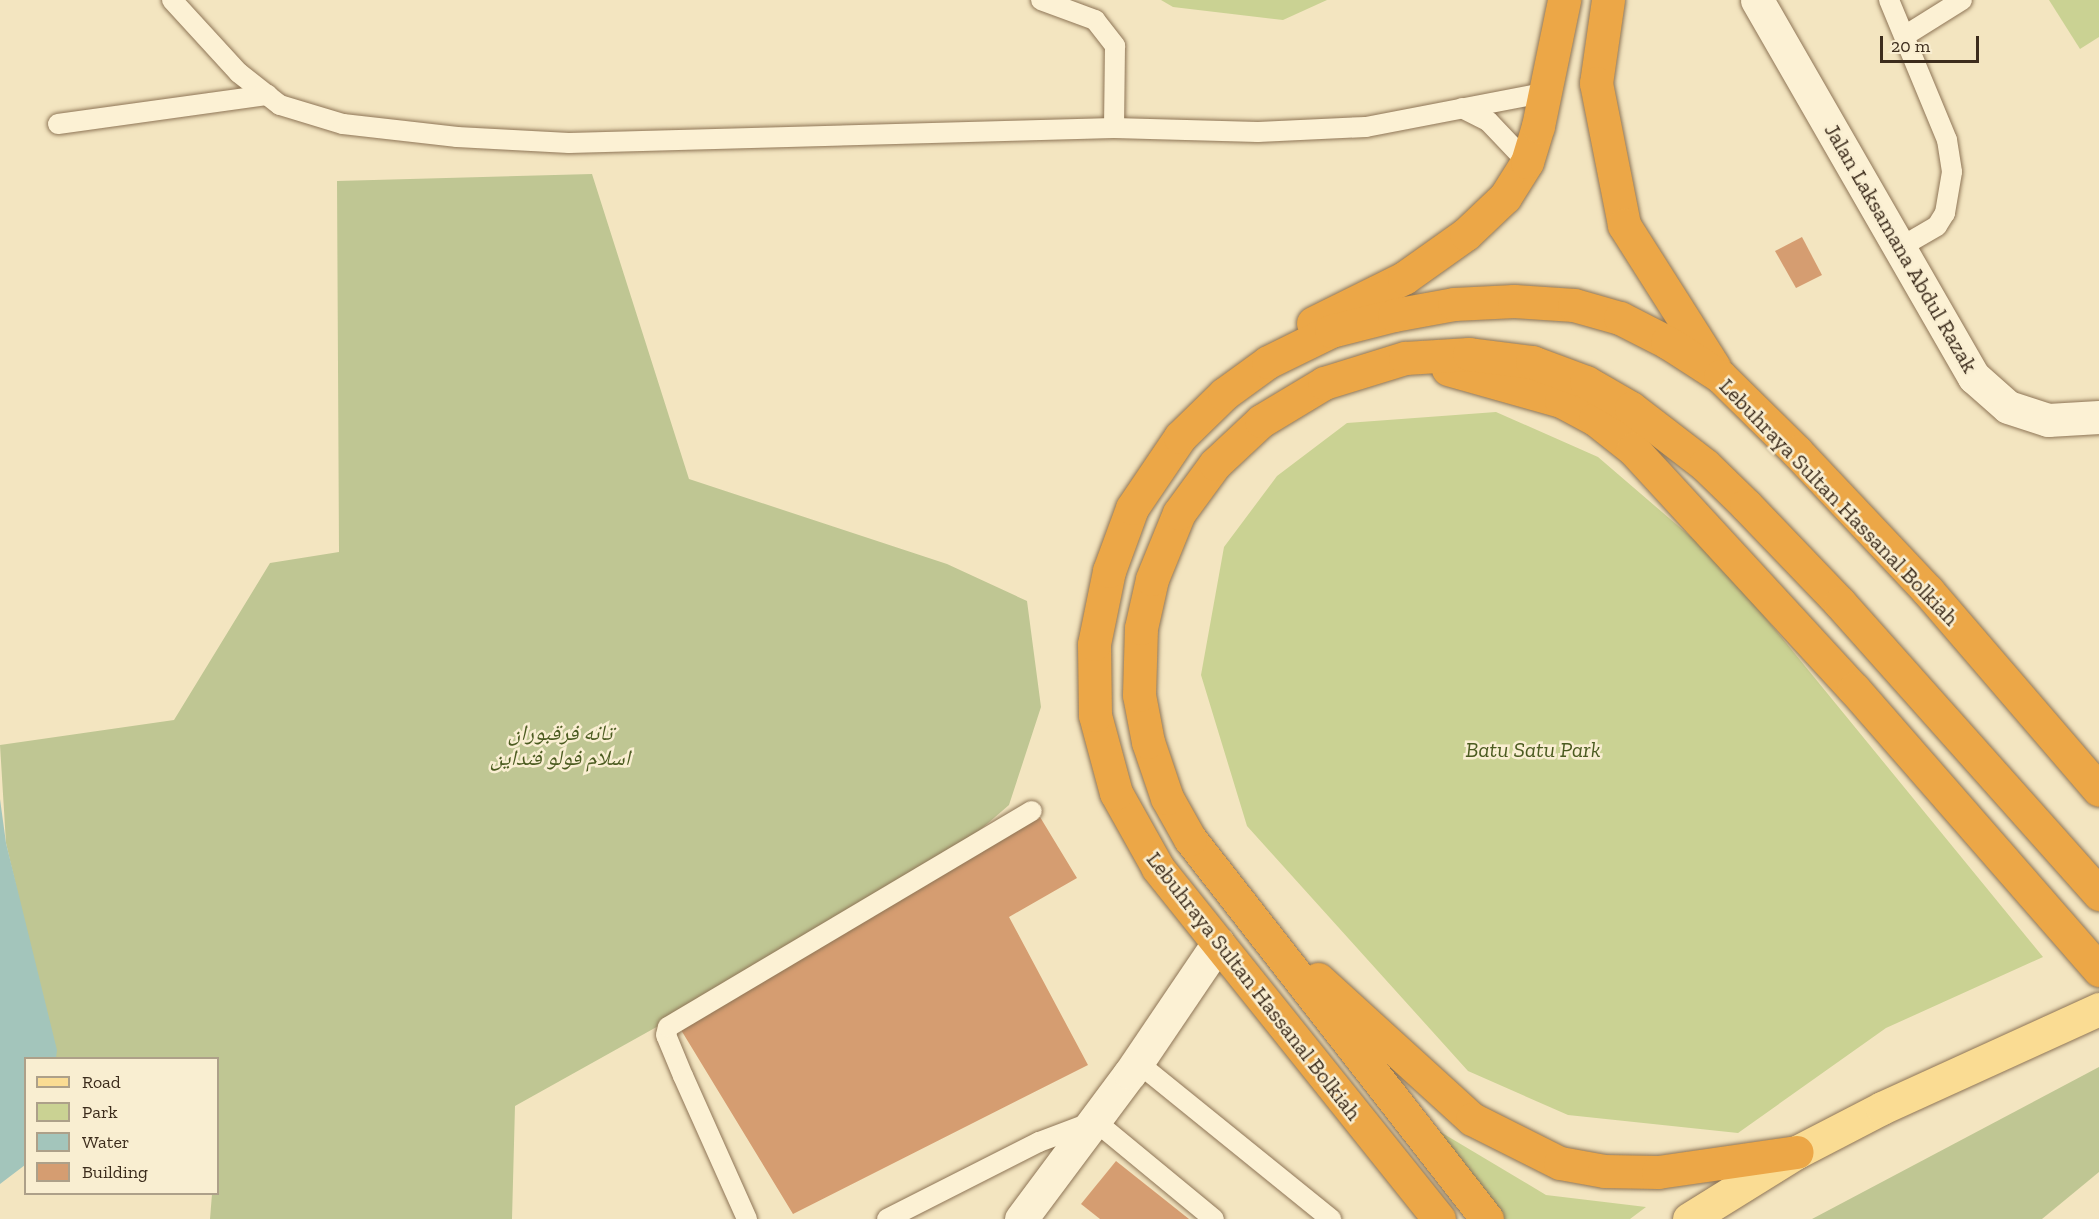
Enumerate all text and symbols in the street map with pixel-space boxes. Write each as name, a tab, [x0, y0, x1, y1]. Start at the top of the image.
scale bar	[1883, 24, 1982, 62]
text: 20 m	[1891, 35, 1930, 57]
street label: Jalan Laksamana Abdul Razak	[1819, 118, 1983, 378]
street label: Lebuhraya Sultan Hassanal Bolkiah	[1714, 373, 1964, 631]
park label: تانه فرقبوران اسلام فولو فنداين	[490, 719, 630, 770]
park label: Batu Satu Park	[1466, 737, 1600, 763]
street label: Lebuhraya Sultan Hassanal Bolkiah	[1141, 847, 1367, 1125]
legend	[24, 1057, 219, 1195]
text: Road	[82, 1071, 121, 1093]
text: Park	[82, 1101, 118, 1123]
text: Water	[82, 1131, 129, 1153]
text: Building	[82, 1161, 148, 1183]

